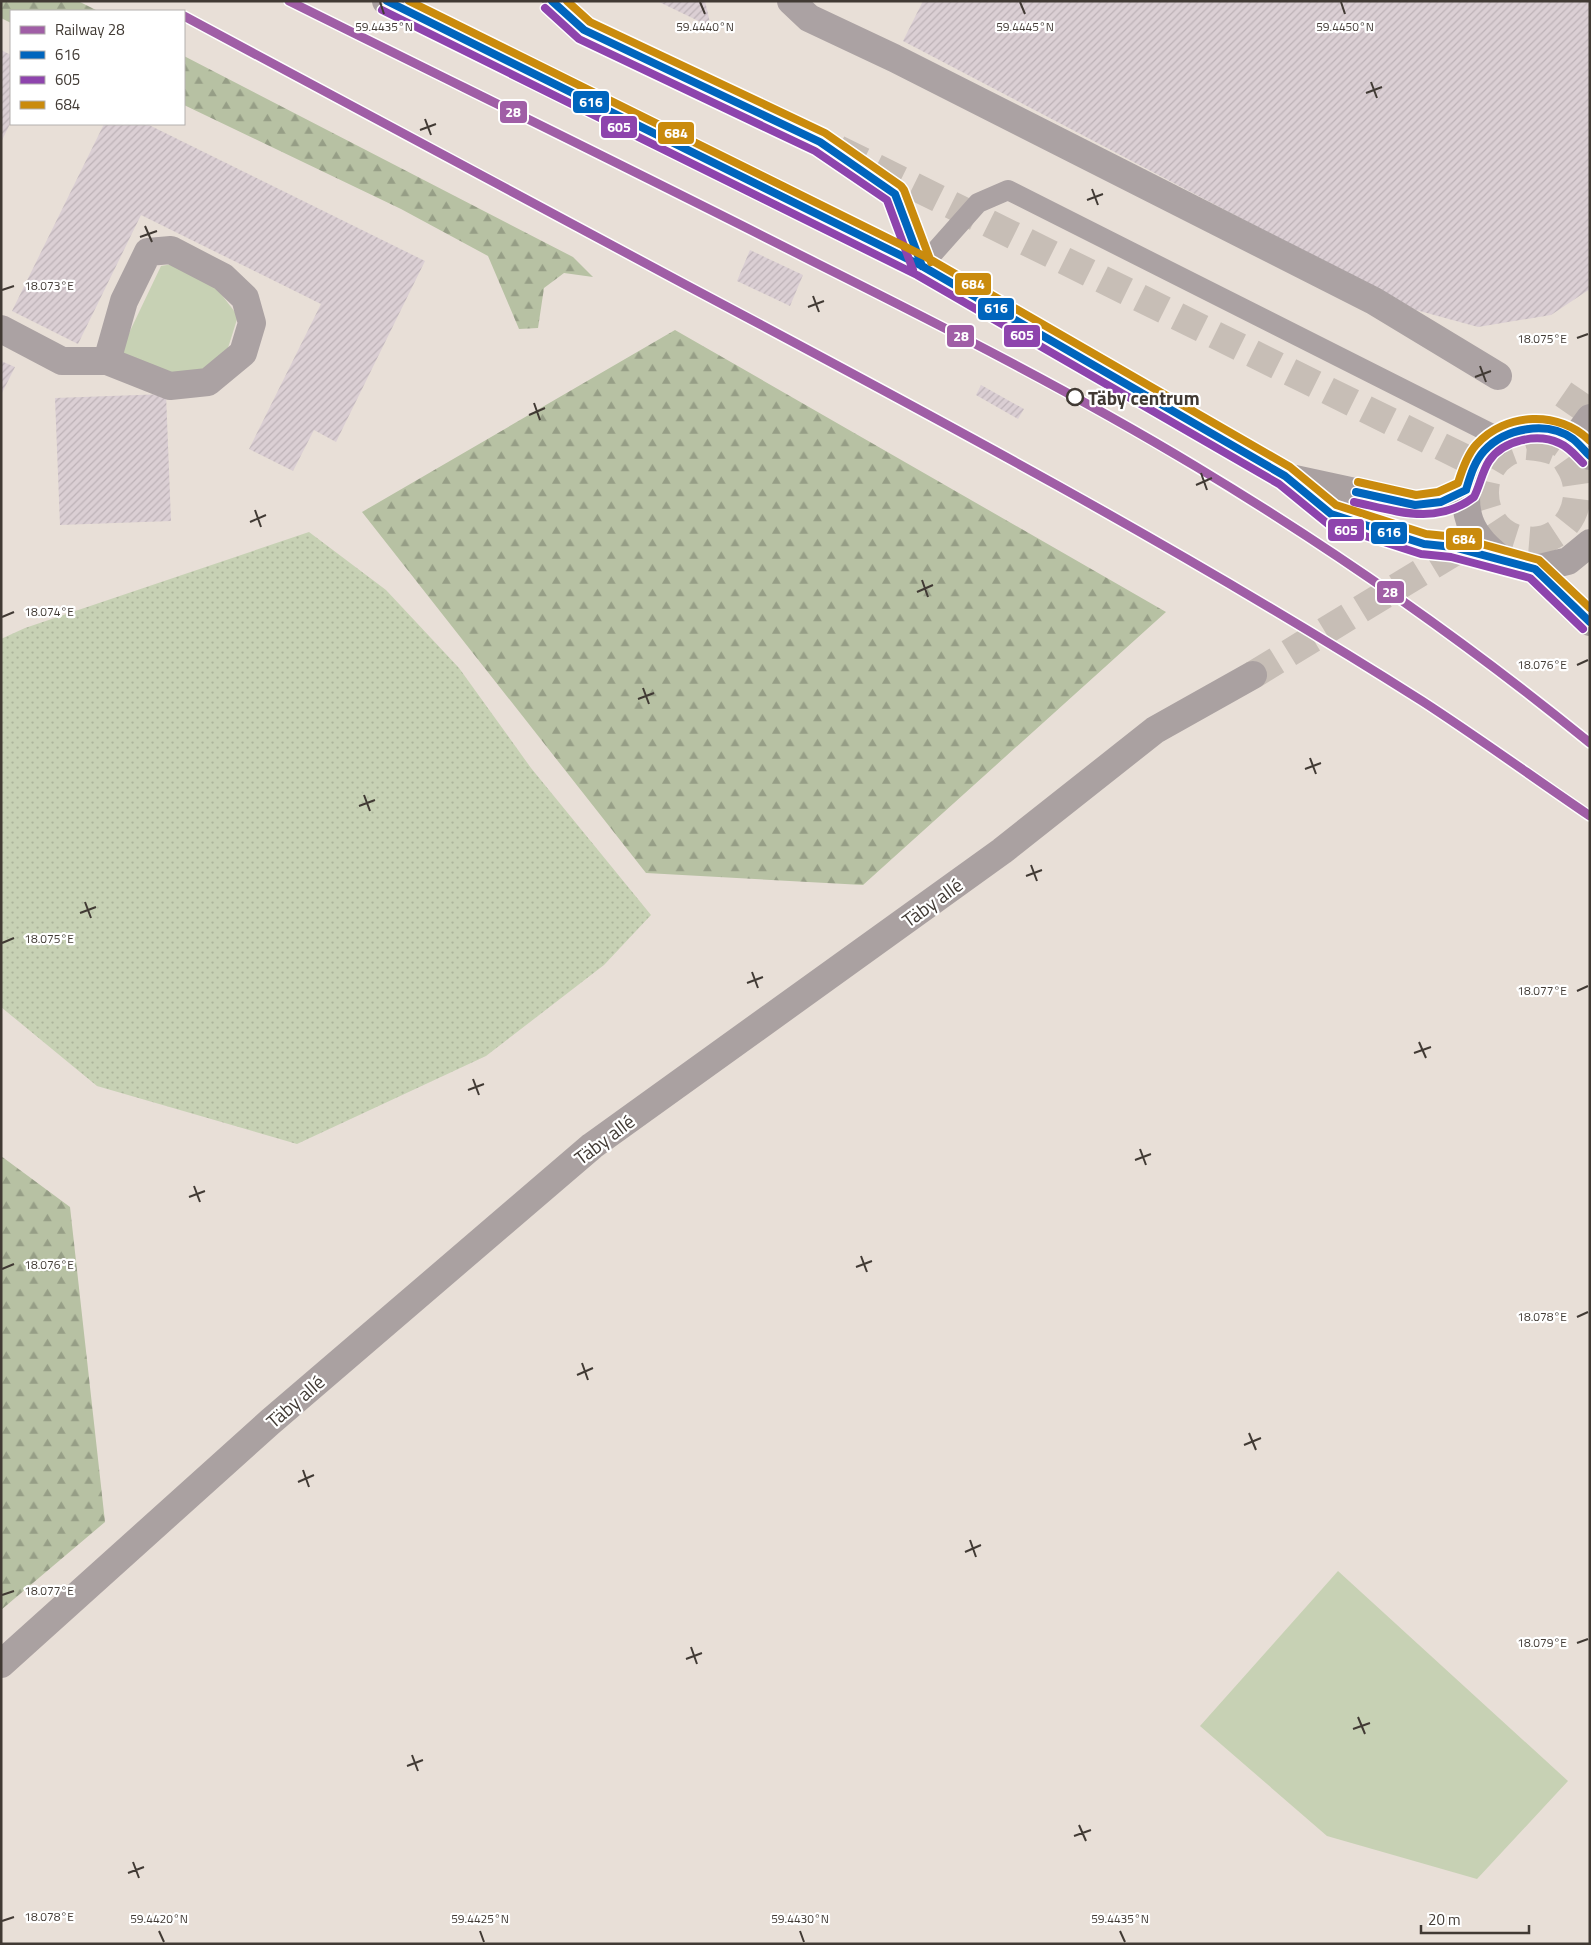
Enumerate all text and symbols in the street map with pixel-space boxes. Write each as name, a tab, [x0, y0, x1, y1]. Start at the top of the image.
legend	[10, 10, 185, 125]
text: 59.4435°N	[355, 17, 413, 36]
text: 59.4440°N	[676, 17, 734, 36]
text: 59.4445°N	[996, 17, 1054, 36]
text: 59.4450°N	[1316, 17, 1374, 36]
text: Railway 28	[55, 18, 125, 41]
text: 616	[55, 43, 80, 66]
text: 605	[55, 68, 80, 91]
line badge: 616	[572, 90, 610, 114]
text: 616	[579, 91, 603, 112]
text: 684	[55, 93, 80, 116]
line badge: 28	[499, 100, 528, 124]
text: 28	[505, 101, 521, 122]
line badge: 605	[600, 115, 638, 139]
text: 605	[607, 116, 631, 137]
line badge: 684	[657, 121, 695, 145]
text: 684	[664, 122, 688, 143]
line badge: 684	[954, 272, 992, 296]
text: 684	[961, 273, 985, 294]
text: 18.073°E	[24, 276, 74, 295]
line badge: 616	[977, 297, 1015, 321]
text: 616	[984, 297, 1008, 318]
line badge: 28	[946, 324, 975, 348]
line badge: 605	[1003, 324, 1041, 348]
text: 605	[1010, 324, 1034, 345]
text: 28	[953, 325, 969, 346]
text: 18.075°E	[1517, 329, 1567, 348]
place label: Täby centrum	[1088, 383, 1200, 412]
marker: Täby centrum	[1066, 388, 1084, 406]
line badge: 605	[1327, 518, 1365, 542]
text: 605	[1334, 519, 1358, 540]
line badge: 616	[1370, 521, 1408, 545]
text: 616	[1377, 521, 1401, 542]
line badge: 684	[1445, 527, 1483, 551]
text: 684	[1452, 528, 1476, 549]
line badge: 28	[1376, 580, 1405, 604]
text: 28	[1382, 581, 1398, 602]
text: 18.074°E	[24, 602, 74, 621]
text: 18.076°E	[1517, 655, 1567, 674]
street label: Täby allé	[896, 870, 968, 934]
text: 18.075°E	[24, 929, 74, 948]
text: 18.077°E	[1517, 981, 1567, 1000]
street label: Täby allé	[568, 1107, 640, 1171]
text: 18.076°E	[24, 1255, 74, 1274]
text: 18.078°E	[1517, 1307, 1567, 1326]
street label: Täby allé	[259, 1367, 331, 1435]
text: 18.077°E	[24, 1581, 74, 1600]
text: 18.079°E	[1517, 1633, 1567, 1652]
scale bar	[1421, 1902, 1528, 1934]
text: 18.078°E	[24, 1907, 74, 1926]
text: 20 m	[1428, 1908, 1461, 1931]
text: 59.4420°N	[130, 1909, 188, 1928]
text: 59.4425°N	[451, 1909, 509, 1928]
text: 59.4430°N	[771, 1909, 829, 1928]
text: 59.4435°N	[1091, 1909, 1149, 1928]

